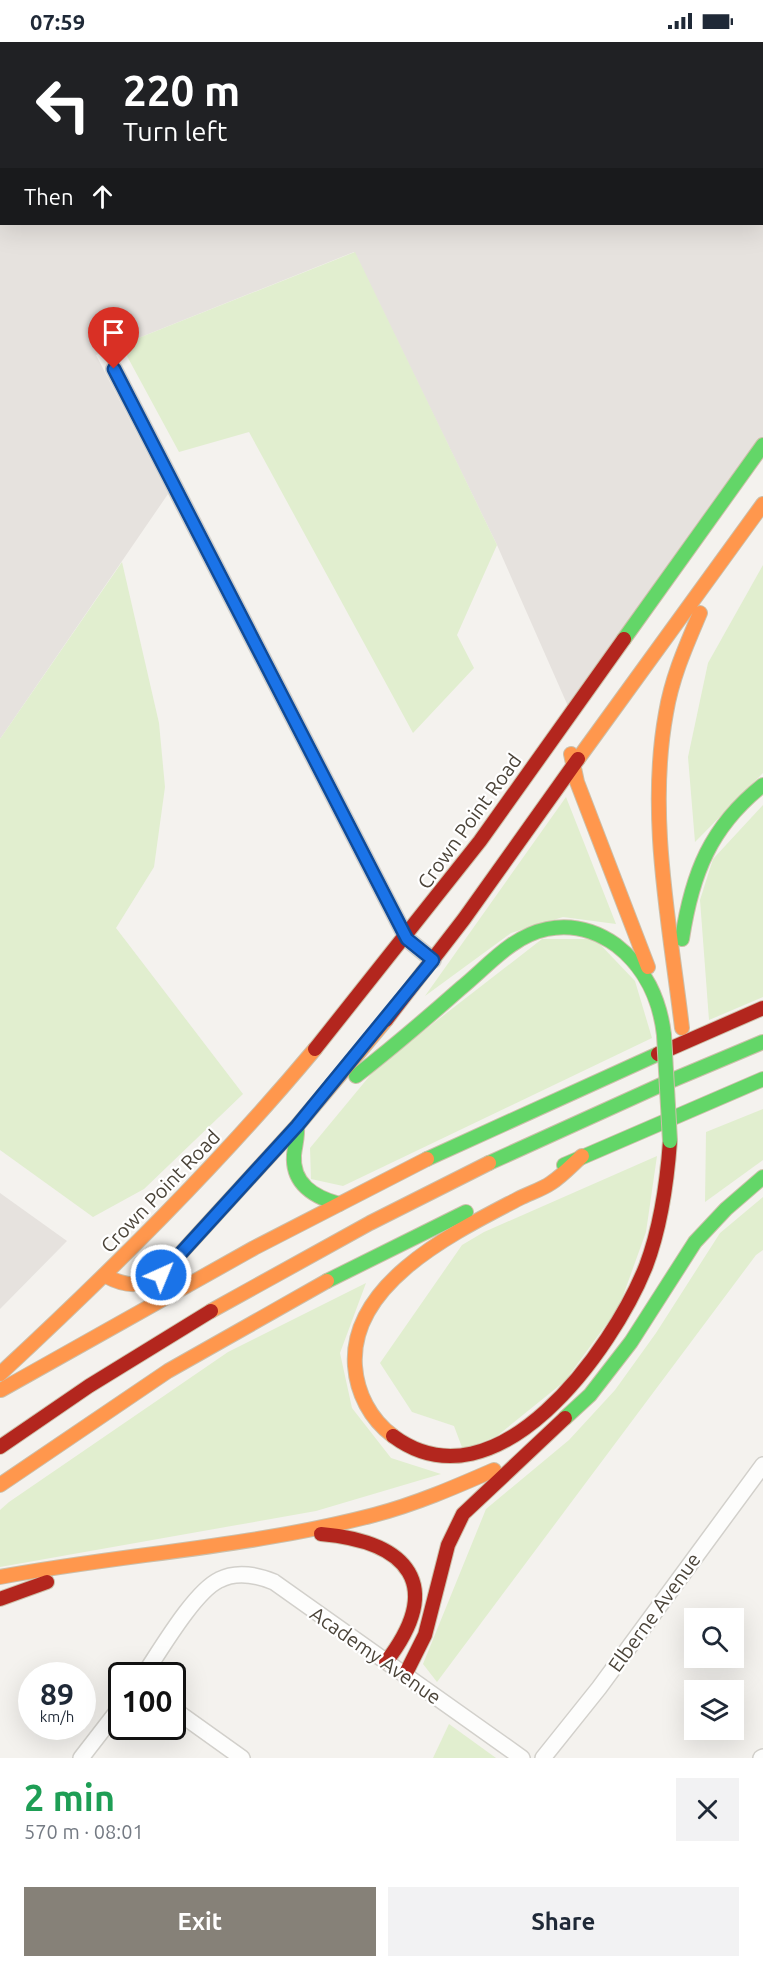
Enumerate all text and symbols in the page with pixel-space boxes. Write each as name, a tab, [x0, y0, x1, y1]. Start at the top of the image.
text: 07:59	[30, 9, 85, 34]
icon: left	[24, 66, 102, 144]
text: 220 m	[123, 67, 240, 114]
text: Turn left	[123, 116, 227, 146]
icon: ahead	[86, 180, 119, 213]
text: Then	[24, 184, 74, 209]
pin	[88, 307, 139, 369]
icon: arrive	[97, 316, 130, 349]
street label: Crown Point Road	[412, 749, 526, 893]
street label: Crown Point Road	[96, 1125, 224, 1257]
position arrow	[129, 1243, 193, 1307]
street label: Elberne Avenue	[603, 1548, 705, 1676]
street label: Academy Avenue	[306, 1601, 446, 1709]
map controls	[684, 1608, 744, 1740]
button: search	[684, 1608, 744, 1668]
speed limit sign: 100	[108, 1662, 186, 1740]
text: 89	[40, 1677, 74, 1711]
button: layers	[684, 1680, 744, 1740]
text: km/h	[40, 1708, 74, 1725]
text: 2 min	[24, 1777, 115, 1818]
button: close	[676, 1778, 739, 1841]
text: 570 m · 08:01	[24, 1820, 144, 1843]
button: Exit	[24, 1887, 376, 1956]
button: Share	[388, 1887, 739, 1956]

